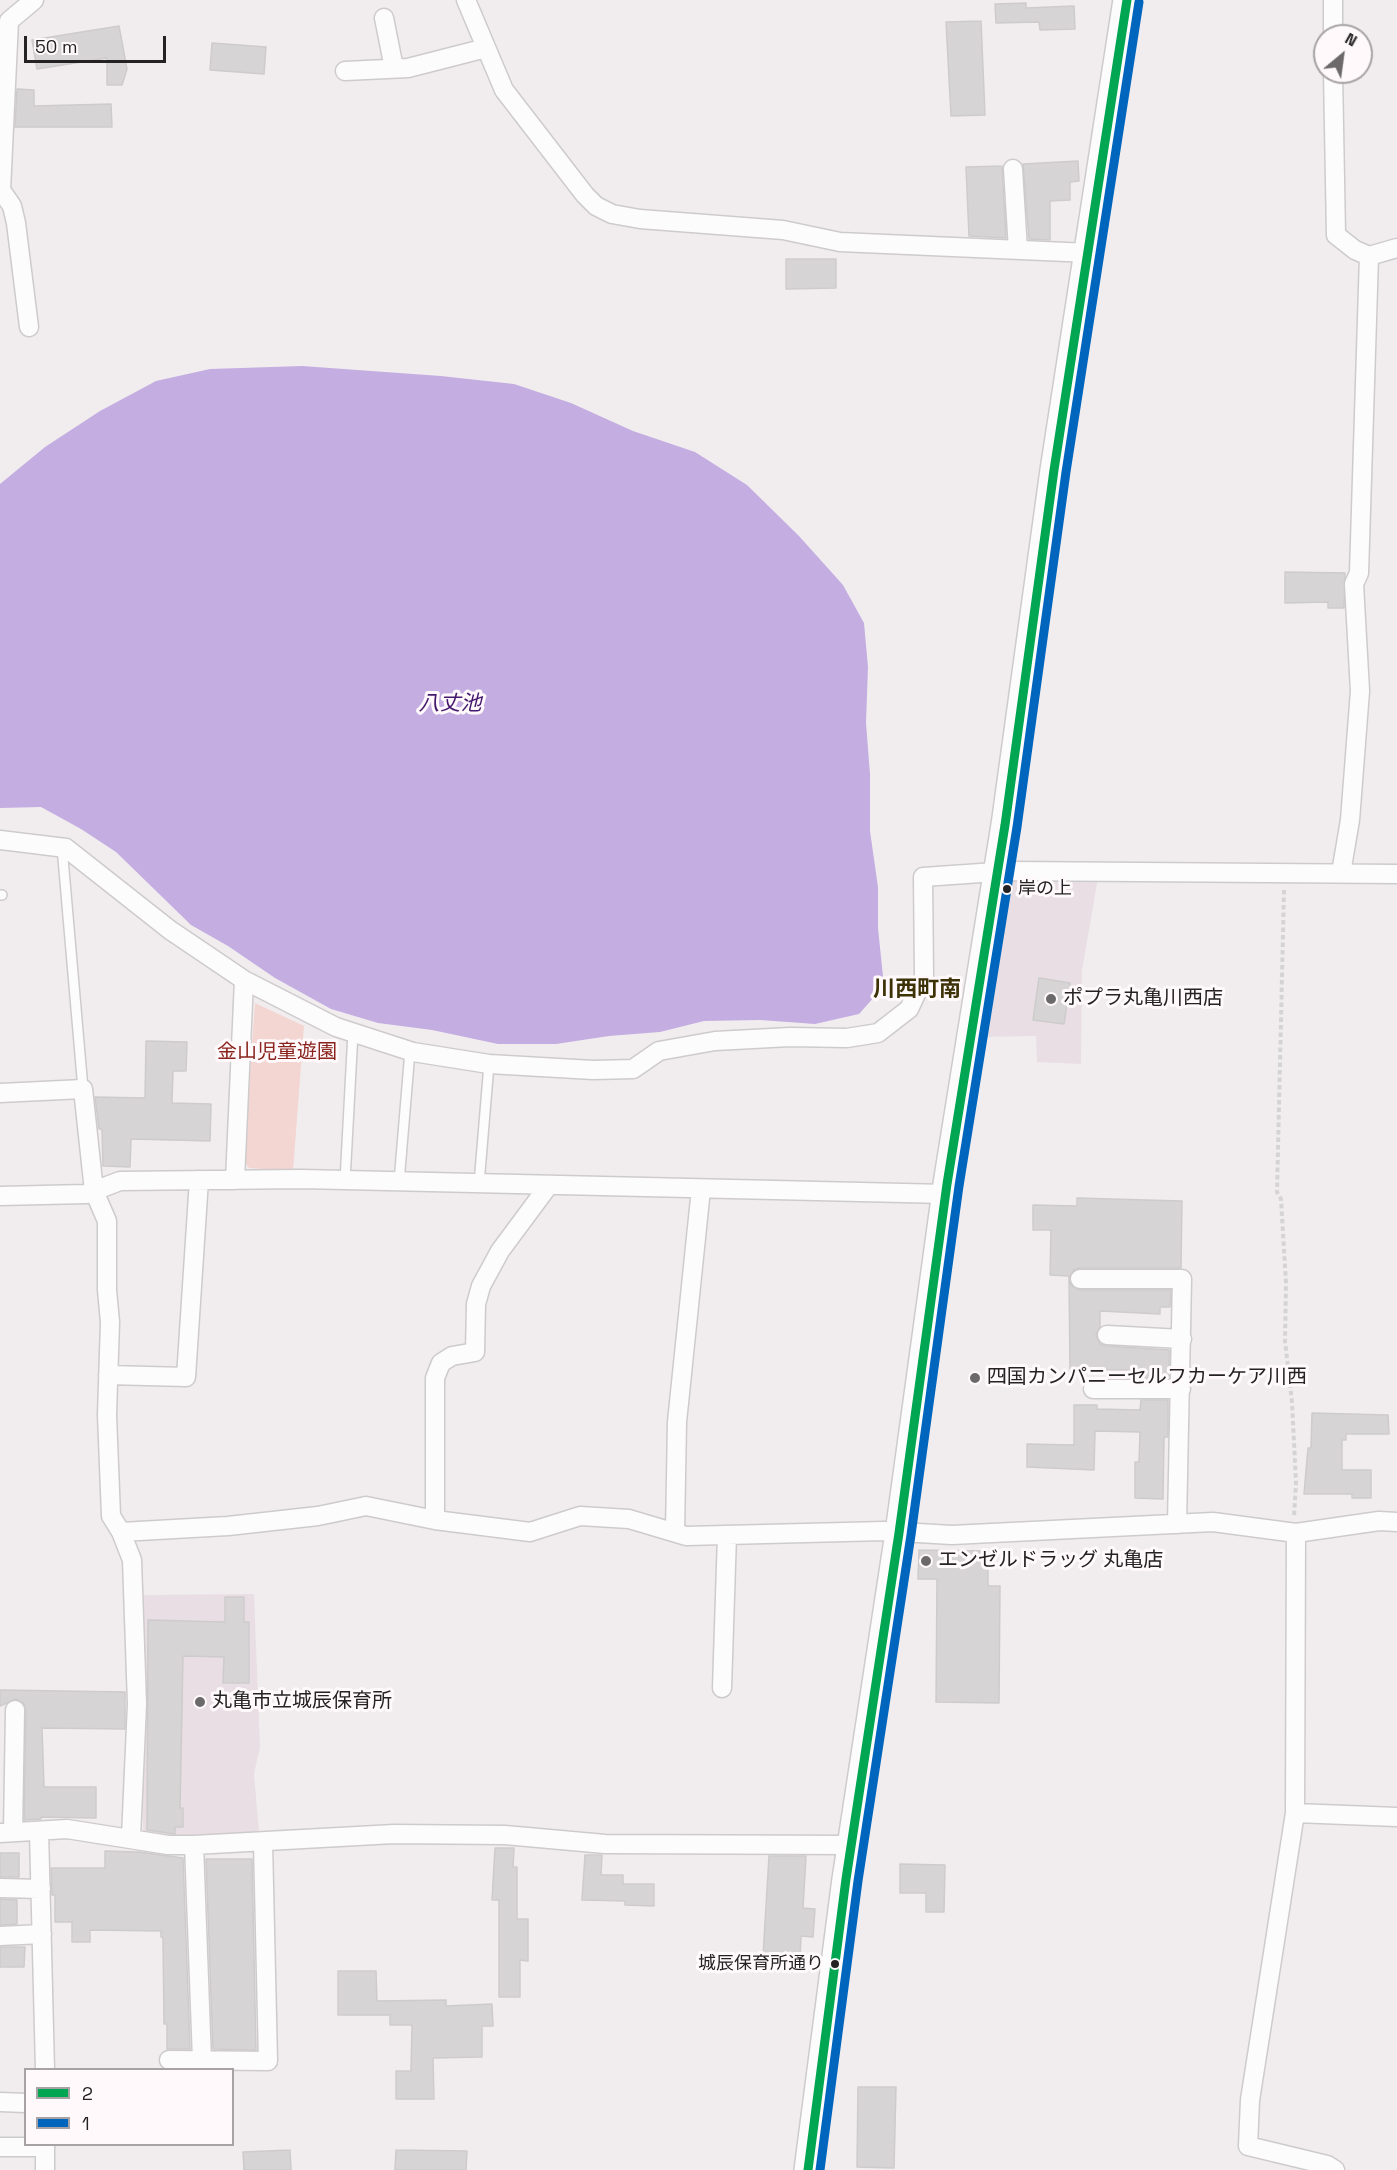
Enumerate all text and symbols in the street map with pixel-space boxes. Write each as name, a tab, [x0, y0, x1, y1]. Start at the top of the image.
scale bar	[27, 24, 170, 62]
north arrow	[1313, 24, 1373, 84]
text: N	[1341, 28, 1361, 51]
text: 50 m	[35, 35, 77, 58]
water label: 八丈池	[419, 691, 481, 717]
place label: 岸の上	[1018, 878, 1072, 900]
marker: 岸の上	[1001, 883, 1013, 895]
district label: 川西町南	[873, 977, 961, 1003]
place label: ポプラ丸亀川西店	[1063, 987, 1223, 1011]
marker: ポプラ丸亀川西店	[1044, 992, 1058, 1006]
park label: 金山児童遊園	[217, 1041, 337, 1065]
place label: 四国カンパニーセルフカーケア川西	[987, 1366, 1307, 1390]
marker: 四国カンパニーセルフカーケア川西	[968, 1371, 982, 1385]
place label: エンゼルドラッグ 丸亀店	[938, 1549, 1163, 1573]
marker: エンゼルドラッグ 丸亀店	[919, 1554, 933, 1568]
place label: 丸亀市立城辰保育所	[212, 1690, 392, 1714]
marker: 丸亀市立城辰保育所	[193, 1695, 207, 1709]
place label: 城辰保育所通り	[698, 1953, 824, 1975]
marker: 城辰保育所通り	[829, 1958, 841, 1970]
legend	[24, 2068, 234, 2146]
text: 2	[82, 2082, 93, 2105]
text: 1	[82, 2112, 90, 2135]

